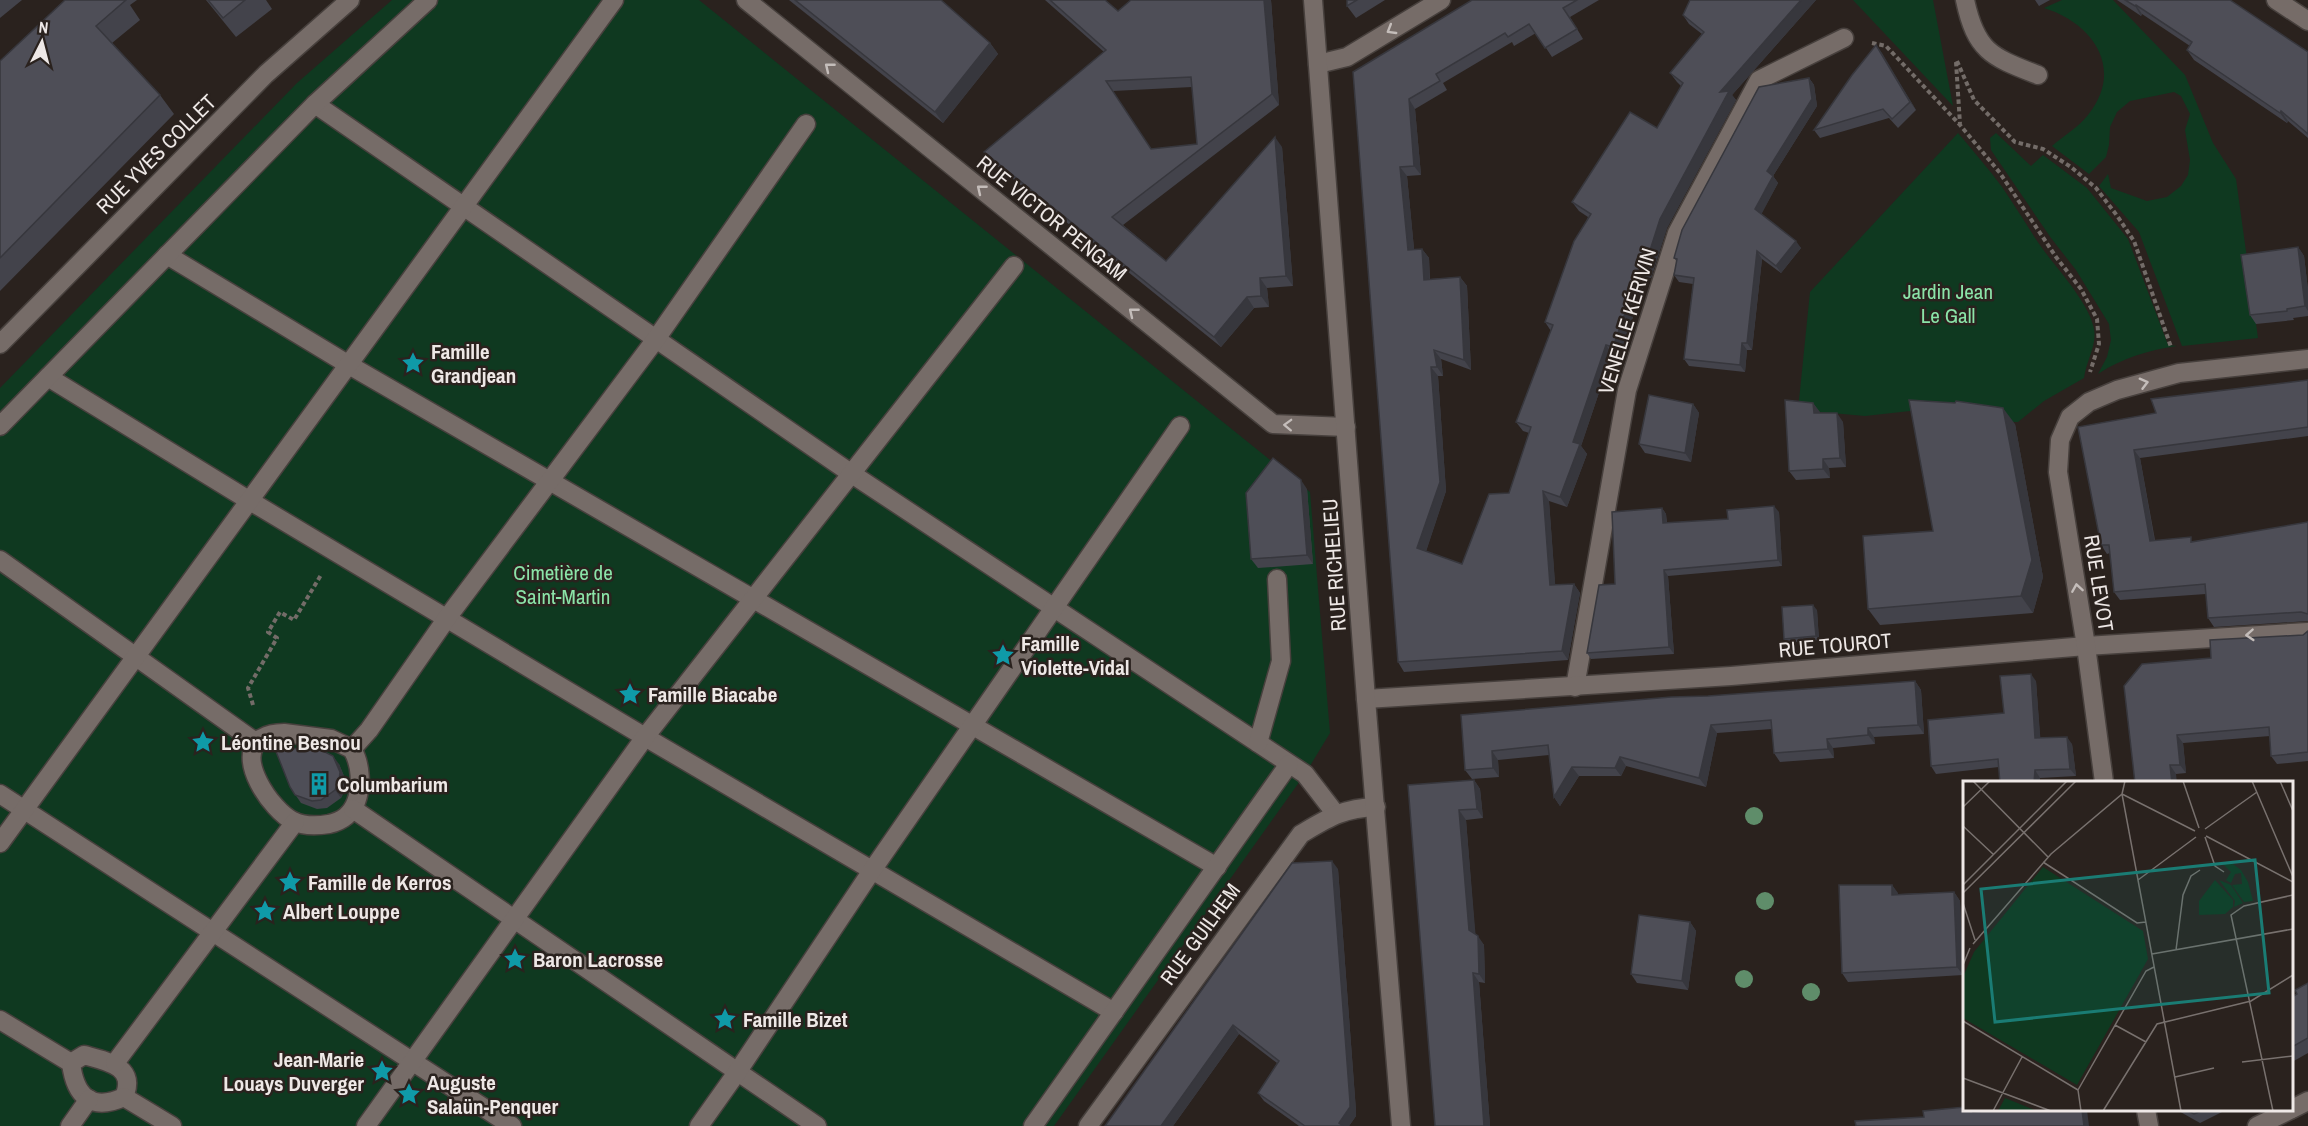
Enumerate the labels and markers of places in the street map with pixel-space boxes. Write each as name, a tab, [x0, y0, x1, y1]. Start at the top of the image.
place label: Famille Grandjean	[431, 337, 516, 390]
place icon: Famille Grandjean	[400, 350, 426, 376]
place label: Famille Violette-Vidal	[1021, 629, 1130, 682]
place icon: Famille Violette-Vidal	[990, 642, 1016, 668]
place label: Famille Biacabe	[648, 680, 777, 709]
place icon: Famille Biacabe	[617, 681, 643, 707]
place label: Léontine Besnou	[221, 728, 361, 757]
place icon: Léontine Besnou	[190, 729, 216, 755]
place label: Columbarium	[337, 770, 448, 799]
building icon: Columbarium	[306, 771, 332, 797]
place label: Famille de Kerros	[308, 868, 452, 897]
place icon: Famille de Kerros	[277, 869, 303, 895]
place label: Albert Louppe	[283, 897, 400, 926]
place icon: Albert Louppe	[252, 898, 278, 924]
place label: Baron Lacrosse	[533, 945, 663, 974]
place icon: Baron Lacrosse	[502, 946, 528, 972]
place label: Famille Bizet	[743, 1005, 848, 1034]
place icon: Famille Bizet	[712, 1006, 738, 1032]
place label: Jean-Marie Louays Duverger	[223, 1045, 364, 1098]
place icon: Jean-Marie Louays Duverger	[369, 1058, 395, 1084]
place label: Auguste Salaün-Penquer	[427, 1068, 558, 1121]
place icon: Auguste Salaün-Penquer	[396, 1081, 422, 1107]

